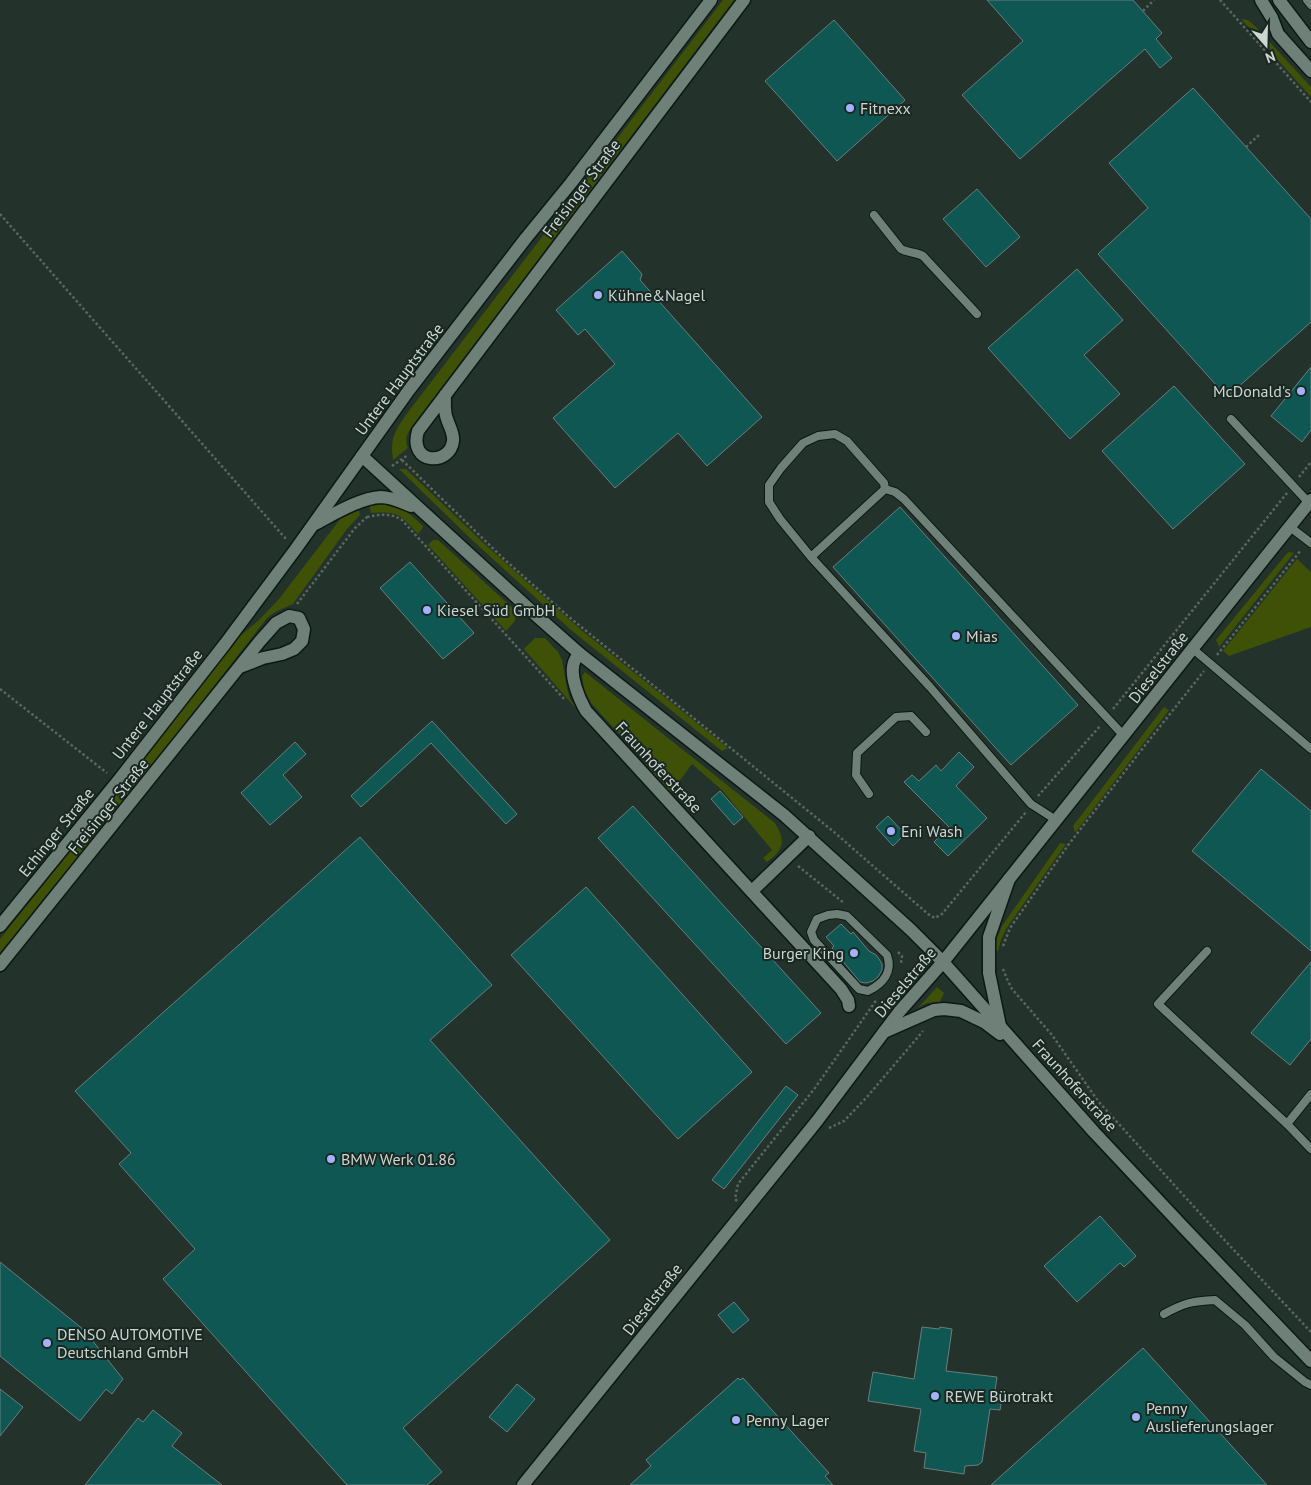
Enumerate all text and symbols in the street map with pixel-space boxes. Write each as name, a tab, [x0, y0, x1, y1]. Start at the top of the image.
north arrow	[1241, 20, 1291, 70]
text: N	[1263, 47, 1278, 67]
place label: Fitnexx	[860, 98, 911, 118]
marker: Fitnexx	[844, 102, 856, 114]
street label: Freisinger Straße	[538, 135, 624, 241]
place label: Kühne&Nagel	[608, 285, 705, 305]
marker: Kühne&Nagel	[592, 289, 604, 301]
street label: Untere Hauptstraße	[350, 319, 448, 439]
place label: McDonald's	[1213, 381, 1291, 401]
marker: McDonald's	[1295, 385, 1307, 397]
place label: Kiesel Süd GmbH	[437, 600, 555, 620]
marker: Kiesel Süd GmbH	[421, 604, 433, 616]
place label: Mias	[966, 626, 998, 646]
street label: Dieselstraße	[1124, 627, 1192, 707]
marker: Mias	[950, 630, 962, 642]
street label: Untere Hauptstraße	[108, 645, 206, 763]
street label: Fraunhoferstraße	[612, 717, 706, 817]
street label: Freisinger Straße	[63, 754, 153, 858]
street label: Echinger Straße	[14, 783, 98, 881]
place label: Eni Wash	[901, 821, 963, 841]
marker: Eni Wash	[885, 825, 897, 837]
place label: Burger King	[763, 943, 844, 963]
street label: Dieselstraße	[870, 943, 940, 1021]
marker: Burger King	[848, 947, 860, 959]
street label: Fraunhoferstraße	[1028, 1035, 1122, 1135]
place label: BMW Werk 01.86	[341, 1149, 456, 1169]
marker: BMW Werk 01.86	[325, 1153, 337, 1165]
street label: Dieselstraße	[618, 1259, 686, 1339]
place label: DENSO AUTOMOTIVE Deutschland GmbH	[57, 1324, 203, 1362]
marker: DENSO AUTOMOTIVE Deutschland GmbH	[41, 1337, 53, 1349]
place label: REWE Bürotrakt	[945, 1386, 1054, 1406]
marker: REWE Bürotrakt	[929, 1390, 941, 1402]
place label: Penny Auslieferungslager	[1146, 1398, 1274, 1436]
place label: Penny Lager	[746, 1410, 830, 1430]
marker: Penny Auslieferungslager	[1130, 1411, 1142, 1423]
marker: Penny Lager	[730, 1414, 742, 1426]

